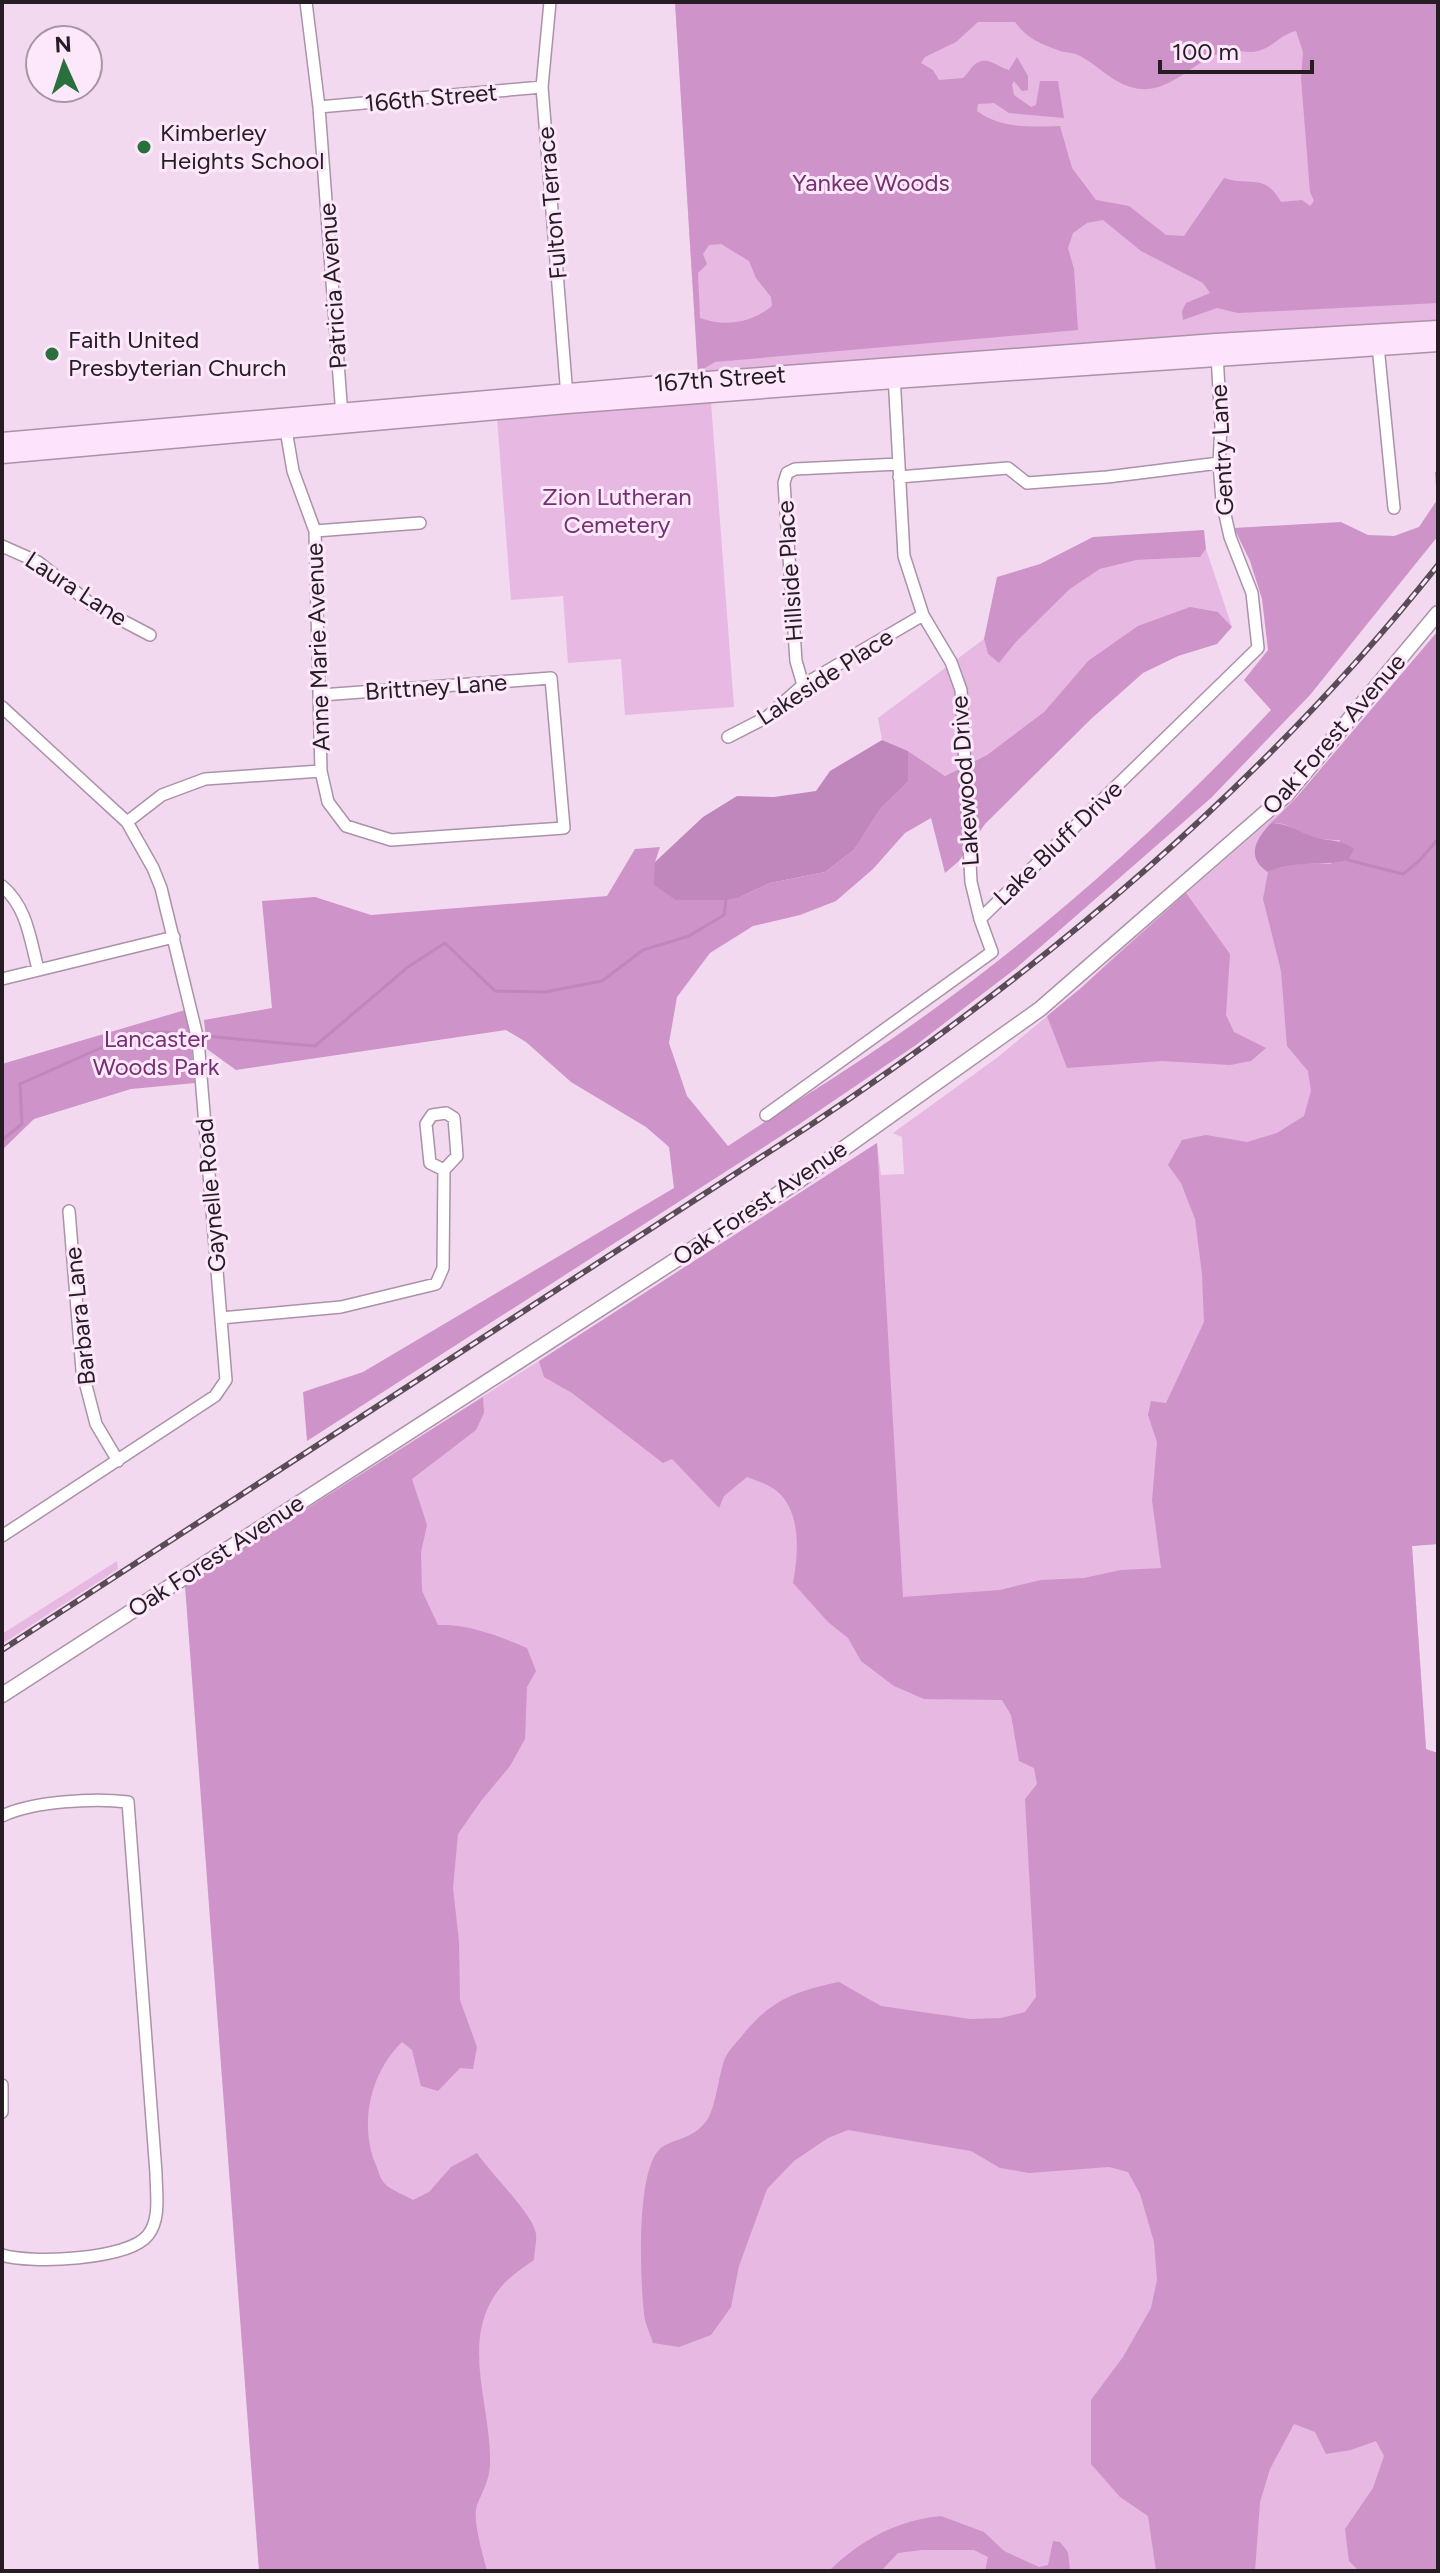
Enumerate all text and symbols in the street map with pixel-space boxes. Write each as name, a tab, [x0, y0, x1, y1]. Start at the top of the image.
north arrow	[24, 24, 104, 104]
scale bar	[1160, 24, 1312, 74]
text: N	[54, 31, 72, 58]
text: 100 m	[1172, 37, 1239, 66]
street label: 166th Street	[364, 77, 498, 118]
place label: Kimberley Heights School	[160, 118, 325, 175]
street label: Fulton Terrace	[530, 126, 573, 281]
marker: Kimberley Heights School	[135, 138, 153, 156]
park label: Yankee Woods	[792, 168, 950, 197]
street label: Patricia Avenue	[312, 202, 353, 370]
place label: Faith United Presbyterian Church	[68, 325, 287, 382]
marker: Faith United Presbyterian Church	[43, 345, 61, 363]
street label: 167th Street	[653, 359, 787, 398]
street label: Gentry Lane	[1204, 384, 1239, 517]
park label: Zion Lutheran Cemetery	[542, 482, 692, 539]
street label: Hillside Place	[770, 499, 809, 643]
street label: Anne Marie Avenue	[299, 542, 336, 752]
street label: Laura Lane	[20, 545, 133, 632]
street label: Lakeside Place	[751, 622, 898, 731]
street label: Oak Forest Avenue	[1256, 647, 1411, 820]
street label: Brittney Lane	[364, 667, 508, 706]
street label: Lakewood Drive	[944, 695, 985, 867]
street label: Lake Bluff Drive	[987, 774, 1128, 911]
park label: Lancaster Woods Park	[93, 1024, 220, 1081]
street label: Gaynelle Road	[189, 1117, 232, 1273]
street label: Oak Forest Avenue	[667, 1134, 852, 1272]
street label: Barbara Lane	[58, 1246, 101, 1387]
street label: Oak Forest Avenue	[122, 1488, 309, 1623]

